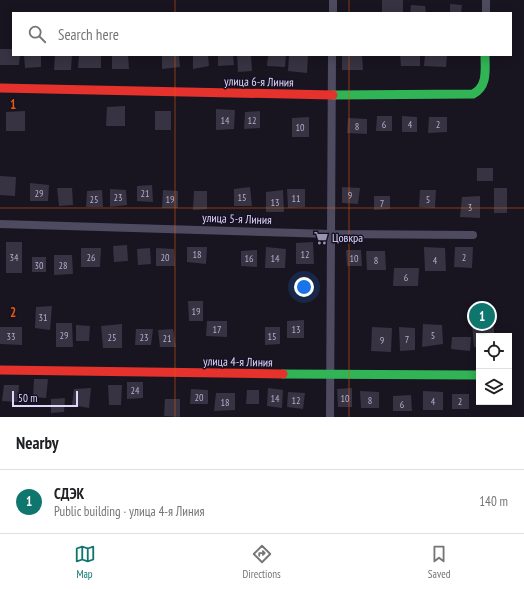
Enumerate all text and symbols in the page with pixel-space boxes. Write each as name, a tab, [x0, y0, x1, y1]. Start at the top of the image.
search box	[12, 12, 512, 56]
icon: search	[26, 23, 48, 45]
text: Search here	[58, 25, 119, 44]
street label: улица 6-я Линия	[224, 73, 294, 90]
text: 1	[10, 96, 16, 113]
house number: 14	[221, 114, 230, 127]
house number: 12	[248, 114, 257, 127]
house number: 6	[382, 118, 387, 131]
house number: 4	[408, 118, 413, 131]
house number: 2	[436, 118, 440, 131]
house number: 8	[355, 120, 359, 133]
house number: 10	[296, 121, 305, 134]
house number: 29	[35, 187, 44, 200]
house number: 21	[141, 187, 150, 200]
house number: 9	[348, 189, 352, 202]
house number: 23	[114, 191, 123, 204]
house number: 15	[238, 191, 247, 204]
house number: 11	[292, 192, 301, 205]
house number: 25	[90, 193, 99, 206]
house number: 19	[166, 193, 175, 206]
house number: 5	[426, 193, 430, 206]
house number: 13	[271, 196, 280, 209]
house number: 7	[380, 197, 384, 210]
house number: 3	[468, 201, 472, 214]
street label: улица 5-я Линия	[202, 210, 272, 227]
supermarket icon: Цовкра	[313, 230, 329, 246]
place label: Цовкра	[332, 230, 363, 245]
house number: 18	[193, 248, 202, 261]
house number: 12	[301, 248, 310, 261]
house number: 34	[10, 251, 19, 264]
house number: 26	[87, 251, 96, 264]
house number: 20	[161, 251, 170, 264]
house number: 2	[462, 251, 466, 264]
house number: 16	[245, 252, 254, 265]
house number: 14	[271, 252, 280, 265]
house number: 10	[350, 252, 359, 265]
house number: 8	[374, 254, 378, 267]
house number: 4	[433, 254, 438, 267]
house number: 30	[35, 259, 44, 272]
house number: 28	[59, 259, 68, 272]
house number: 6	[404, 271, 409, 284]
your location	[294, 277, 314, 297]
pin: 1	[469, 301, 495, 331]
text: 2	[10, 304, 16, 321]
house number: 19	[192, 305, 201, 318]
house number: 31	[39, 311, 48, 324]
house number: 17	[213, 323, 222, 336]
house number: 13	[292, 323, 301, 336]
house number: 29	[60, 329, 69, 342]
house number: 5	[431, 329, 435, 342]
house number: 33	[7, 330, 16, 343]
house number: 15	[268, 330, 277, 343]
house number: 25	[108, 331, 117, 344]
house number: 23	[140, 331, 149, 344]
house number: 21	[163, 332, 172, 345]
house number: 7	[405, 333, 409, 346]
map controls	[476, 333, 512, 405]
button: locate	[476, 333, 512, 369]
house number: 9	[380, 334, 384, 347]
street label: улица 4-я Линия	[203, 353, 273, 370]
button: layers	[476, 369, 512, 405]
house number: 24	[131, 384, 140, 397]
scale bar	[12, 389, 78, 408]
text: 50 m	[18, 391, 37, 405]
house number: 20	[195, 391, 204, 404]
house number: 14	[271, 392, 280, 405]
house number: 10	[341, 392, 350, 405]
house number: 12	[292, 394, 301, 407]
house number: 8	[368, 394, 372, 407]
house number: 4	[431, 395, 436, 408]
house number: 2	[458, 395, 462, 408]
house number: 18	[221, 396, 230, 409]
house number: 6	[400, 398, 405, 411]
text: Nearby	[16, 432, 59, 454]
text: СДЭК	[54, 484, 84, 503]
text: 1	[26, 493, 32, 510]
text: 140 m	[479, 493, 508, 510]
text: Public building · улица 4-я Линия	[54, 503, 204, 520]
tab: Map	[74, 543, 96, 581]
tab: Directions	[243, 543, 281, 581]
tab: Saved	[428, 543, 450, 581]

